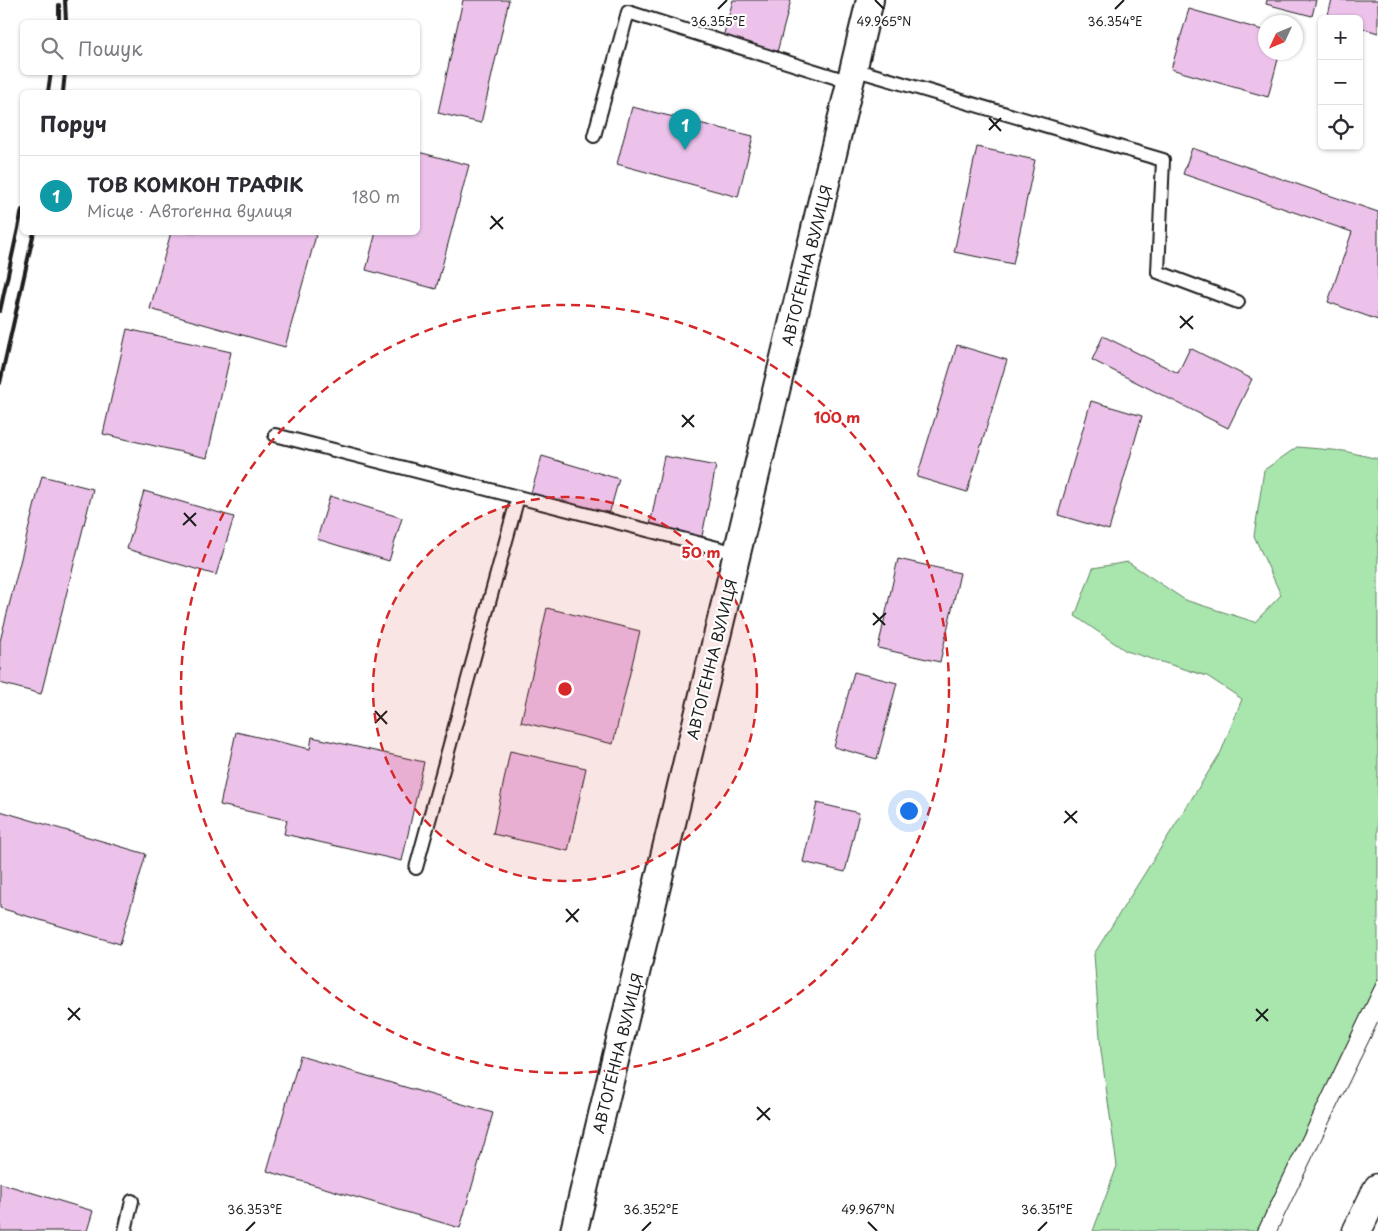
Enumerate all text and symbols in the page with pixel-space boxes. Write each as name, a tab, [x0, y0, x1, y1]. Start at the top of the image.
text: 36.355°E	[691, 12, 746, 30]
text: 49.965°N	[857, 12, 911, 30]
text: 36.354°E	[1087, 12, 1143, 30]
north arrow	[1258, 15, 1303, 60]
map controls	[1318, 15, 1363, 150]
button: +	[1318, 15, 1363, 60]
search box	[20, 20, 420, 75]
icon: search	[38, 34, 66, 62]
text: Пошук	[78, 34, 143, 62]
button: −	[1318, 60, 1363, 105]
button: locate	[1318, 105, 1363, 150]
text: Поруч	[40, 107, 107, 139]
pin: 1	[669, 109, 701, 150]
text: ТОВ КОМКОН ТРАФІК	[87, 170, 303, 198]
street label: АВТОҐЕННА ВУЛИЦЯ	[775, 182, 837, 348]
text: 1	[52, 184, 60, 208]
text: 180 m	[352, 184, 400, 208]
text: Місце · Автоґенна вулиця	[87, 198, 293, 222]
text: 100 m	[814, 405, 860, 428]
text: 50 m	[682, 540, 720, 563]
street label: АВТОҐЕННА ВУЛИЦЯ	[680, 576, 742, 742]
centre of rings	[556, 680, 574, 698]
your location	[896, 798, 922, 824]
street label: АВТОҐЕННА ВУЛИЦЯ	[586, 970, 648, 1136]
text: 36.353°E	[227, 1200, 283, 1218]
text: 36.352°E	[623, 1200, 679, 1218]
text: 49.967°N	[841, 1200, 895, 1218]
text: 36.351°E	[1021, 1200, 1073, 1218]

